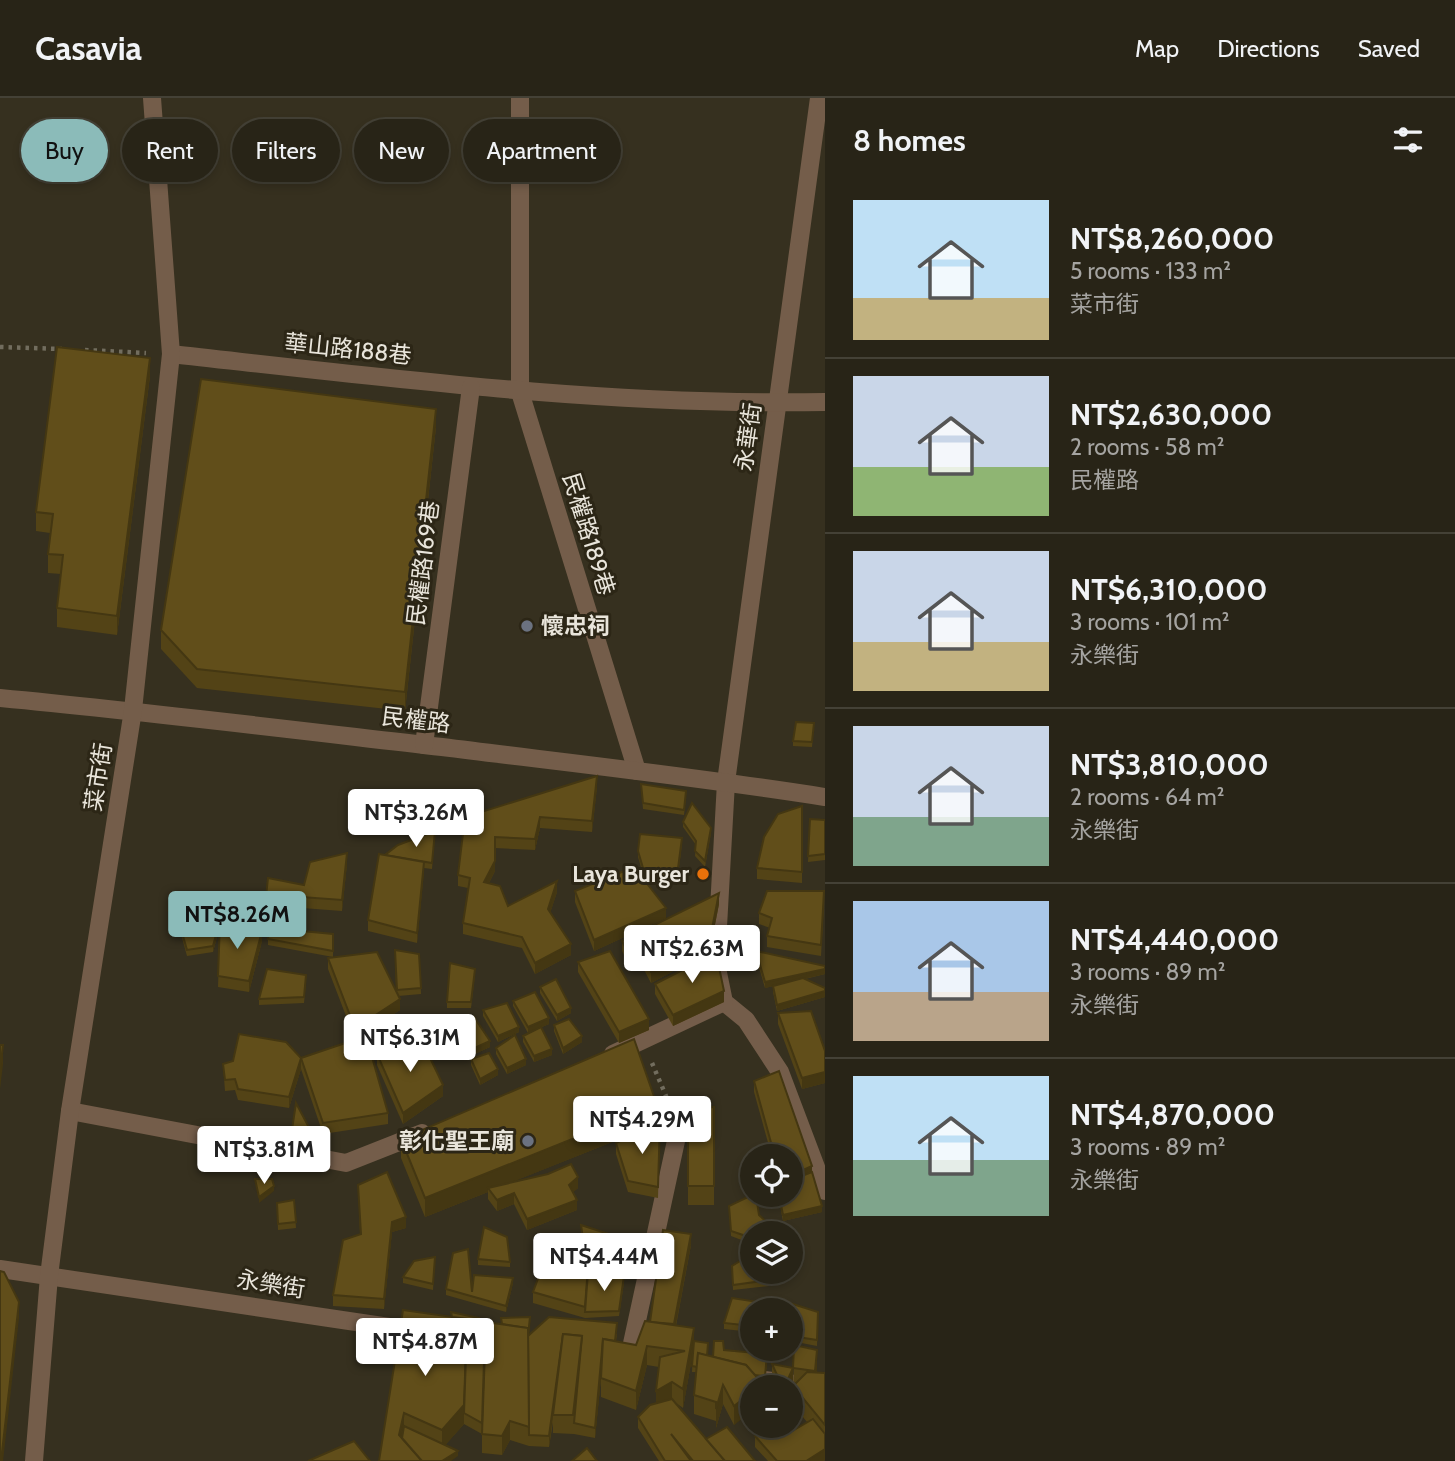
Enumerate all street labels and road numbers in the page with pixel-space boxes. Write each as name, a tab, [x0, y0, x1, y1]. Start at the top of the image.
street label: 華山路188巷	[283, 328, 413, 370]
street label: 永華街	[729, 401, 767, 473]
street label: 民權路189巷	[557, 469, 621, 599]
street label: 民權路169巷	[401, 499, 445, 627]
street label: 民權路	[380, 702, 452, 738]
street label: 菜市街	[79, 741, 117, 813]
street label: 永樂街	[235, 1265, 307, 1303]

